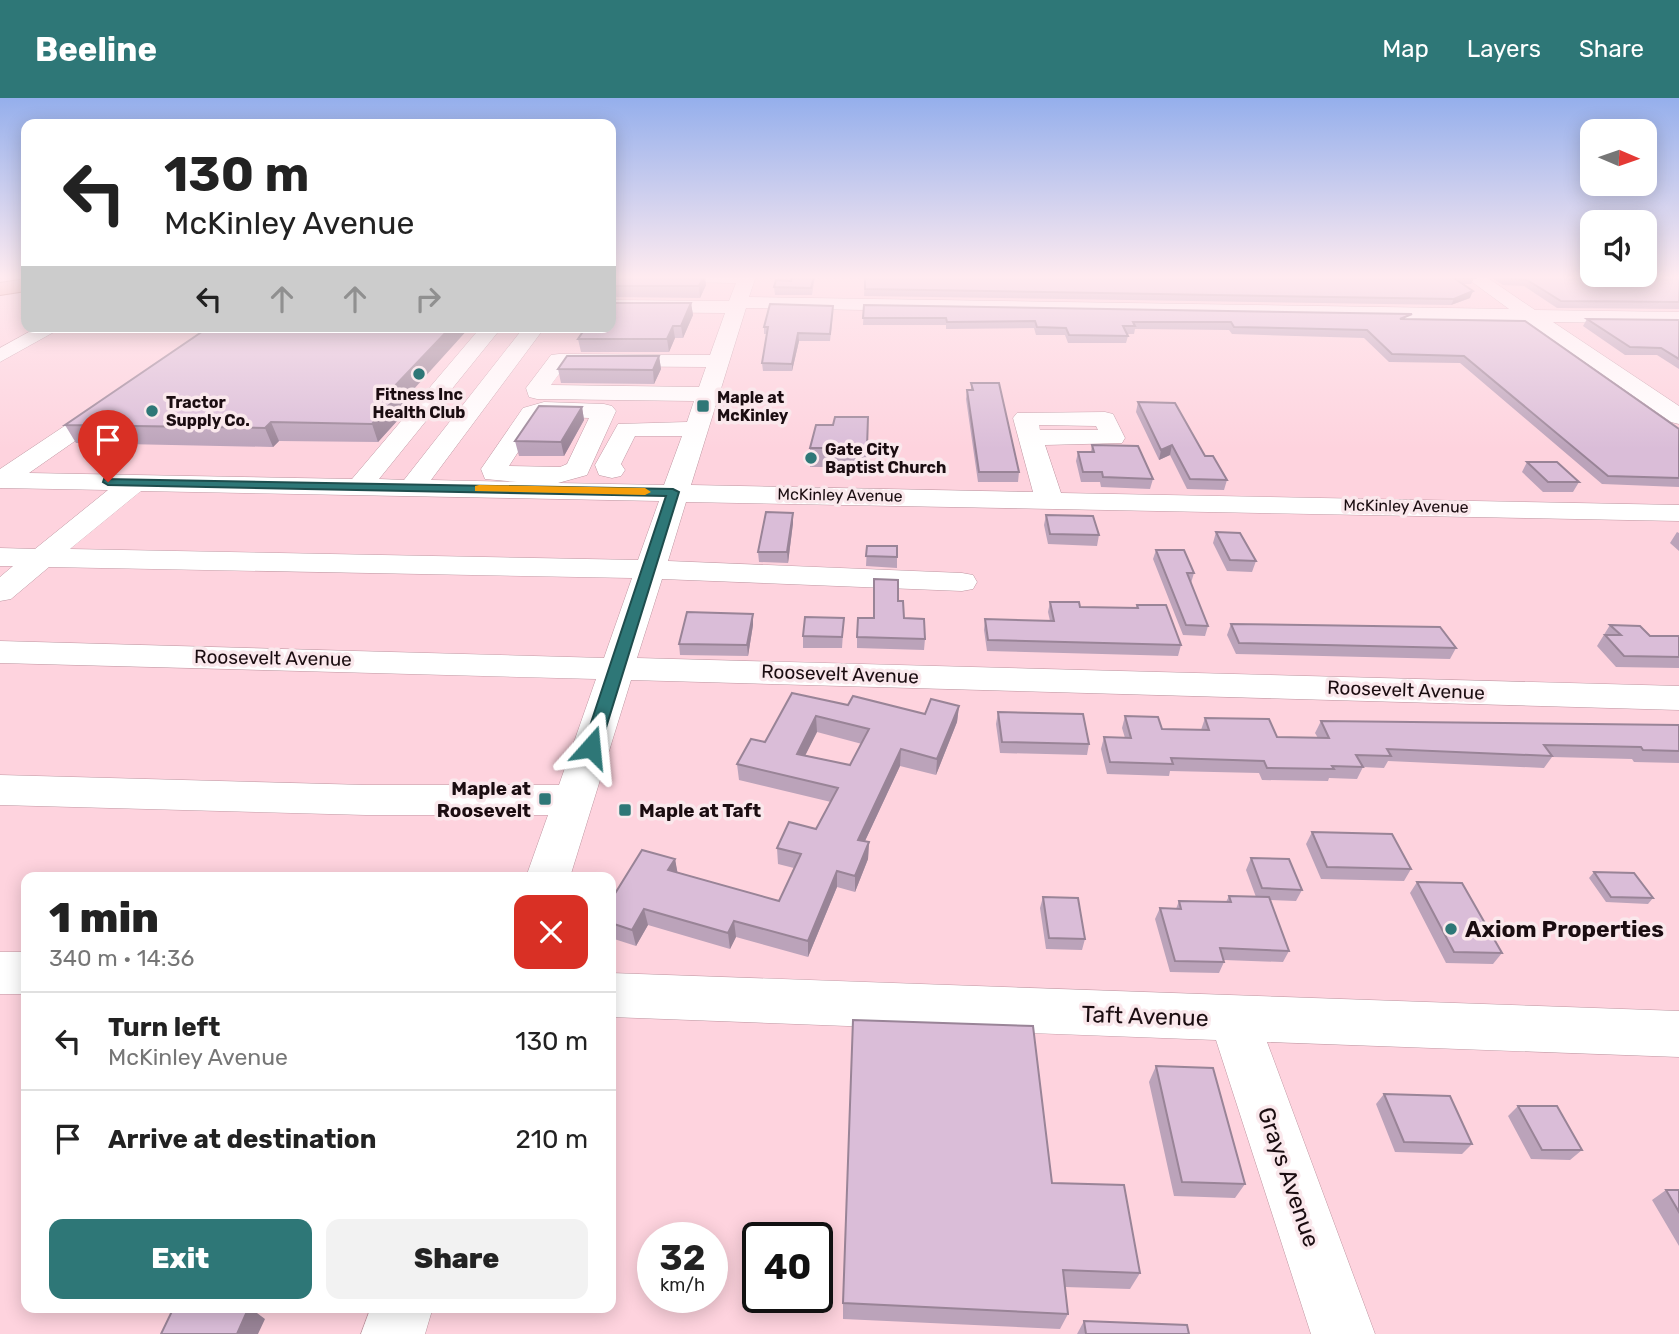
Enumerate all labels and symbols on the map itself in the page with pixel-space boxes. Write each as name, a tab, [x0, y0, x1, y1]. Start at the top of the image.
north arrow	[1580, 119, 1657, 196]
marker: Fitness Inc Health Club	[411, 366, 427, 382]
place label: Fitness Inc Health Club	[373, 385, 465, 422]
place label: Maple at McKinley	[717, 388, 789, 425]
place label: Tractor Supply Co.	[166, 393, 250, 430]
marker: Maple at McKinley	[695, 398, 711, 414]
marker: Tractor Supply Co.	[144, 403, 160, 419]
pin	[78, 410, 138, 482]
place label: Gate City Baptist Church	[825, 440, 946, 477]
marker: Gate City Baptist Church	[803, 450, 819, 466]
street label: McKinley Avenue	[777, 484, 903, 506]
street label: McKinley Avenue	[1343, 495, 1469, 517]
street label: Roosevelt Avenue	[194, 645, 352, 671]
street label: Roosevelt Avenue	[761, 660, 919, 688]
street label: Roosevelt Avenue	[1327, 676, 1485, 704]
position arrow	[554, 710, 628, 784]
place label: Maple at Roosevelt	[437, 777, 531, 822]
marker: Maple at Roosevelt	[537, 791, 553, 807]
place label: Maple at Taft	[639, 799, 761, 822]
marker: Maple at Taft	[617, 802, 633, 818]
place label: Axiom Properties	[1465, 915, 1664, 943]
marker: Axiom Properties	[1443, 921, 1459, 937]
street label: Taft Avenue	[1081, 1000, 1209, 1032]
street label: Grays Avenue	[1252, 1103, 1326, 1251]
speed limit sign: 40	[742, 1222, 833, 1313]

